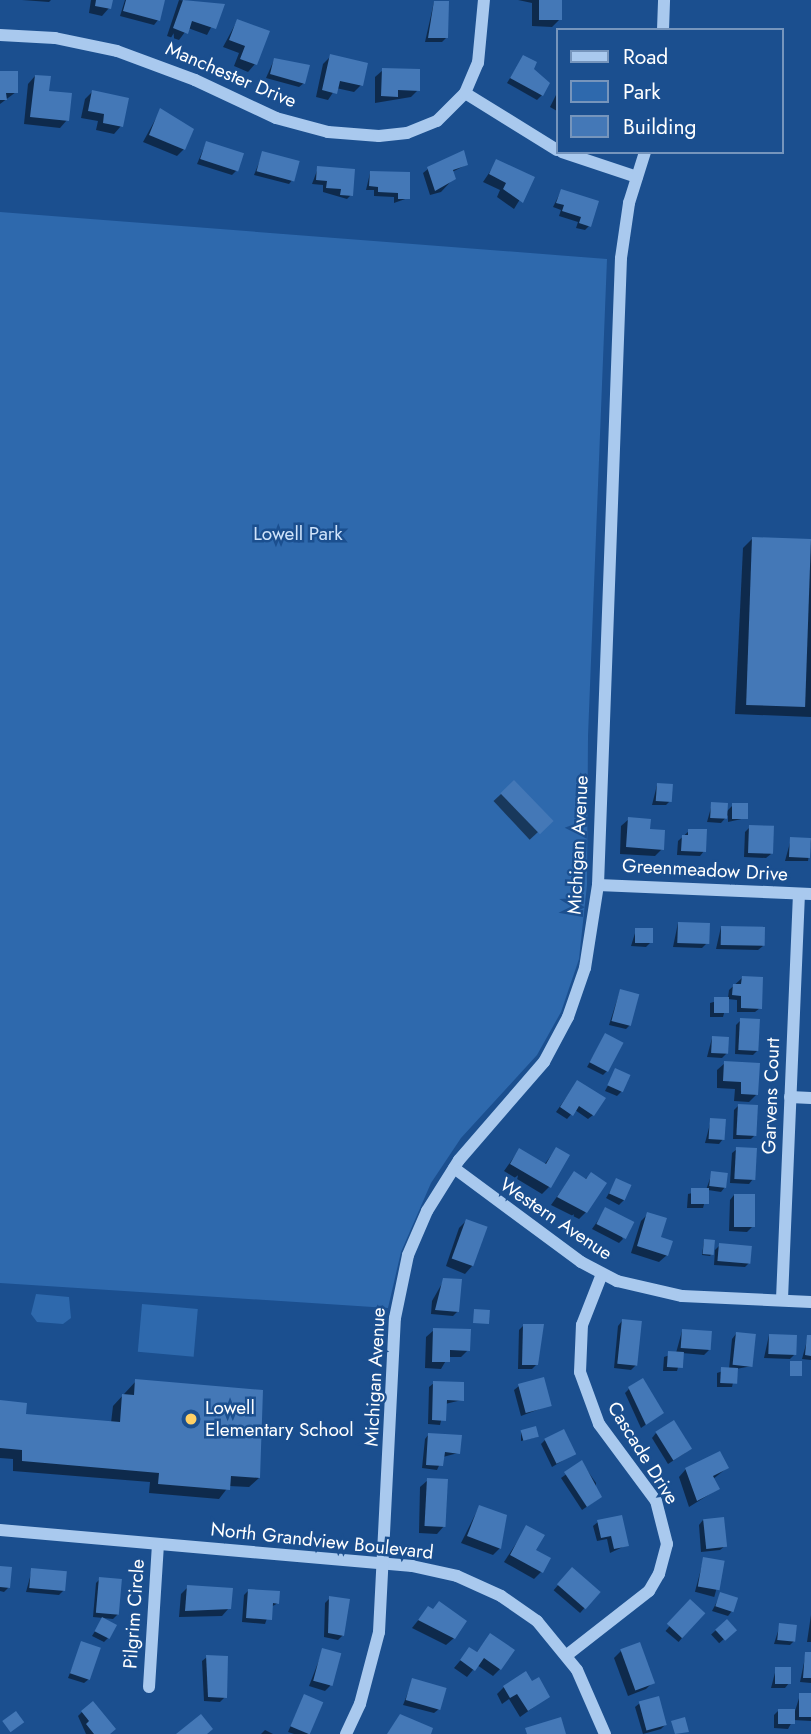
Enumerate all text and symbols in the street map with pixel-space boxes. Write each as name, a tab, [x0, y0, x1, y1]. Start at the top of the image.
legend	[556, 28, 783, 154]
street label: Manchester Drive	[162, 37, 300, 113]
text: Road	[623, 42, 668, 72]
text: Park	[623, 77, 660, 107]
text: Building	[623, 112, 696, 142]
park label: Lowell Park	[253, 523, 343, 545]
street label: Michigan Avenue	[563, 775, 593, 915]
street label: Greenmeadow Drive	[622, 854, 788, 886]
street label: Garvens Court	[758, 1037, 784, 1155]
street label: Western Avenue	[496, 1173, 616, 1265]
street label: Michigan Avenue	[360, 1307, 390, 1447]
place label: Lowell Elementary School	[205, 1397, 354, 1441]
street label: Cascade Drive	[602, 1398, 684, 1508]
marker: Lowell Elementary School	[183, 1411, 199, 1427]
street label: North Grandview Boulevard	[209, 1518, 435, 1564]
street label: Pilgrim Circle	[119, 1558, 149, 1670]

